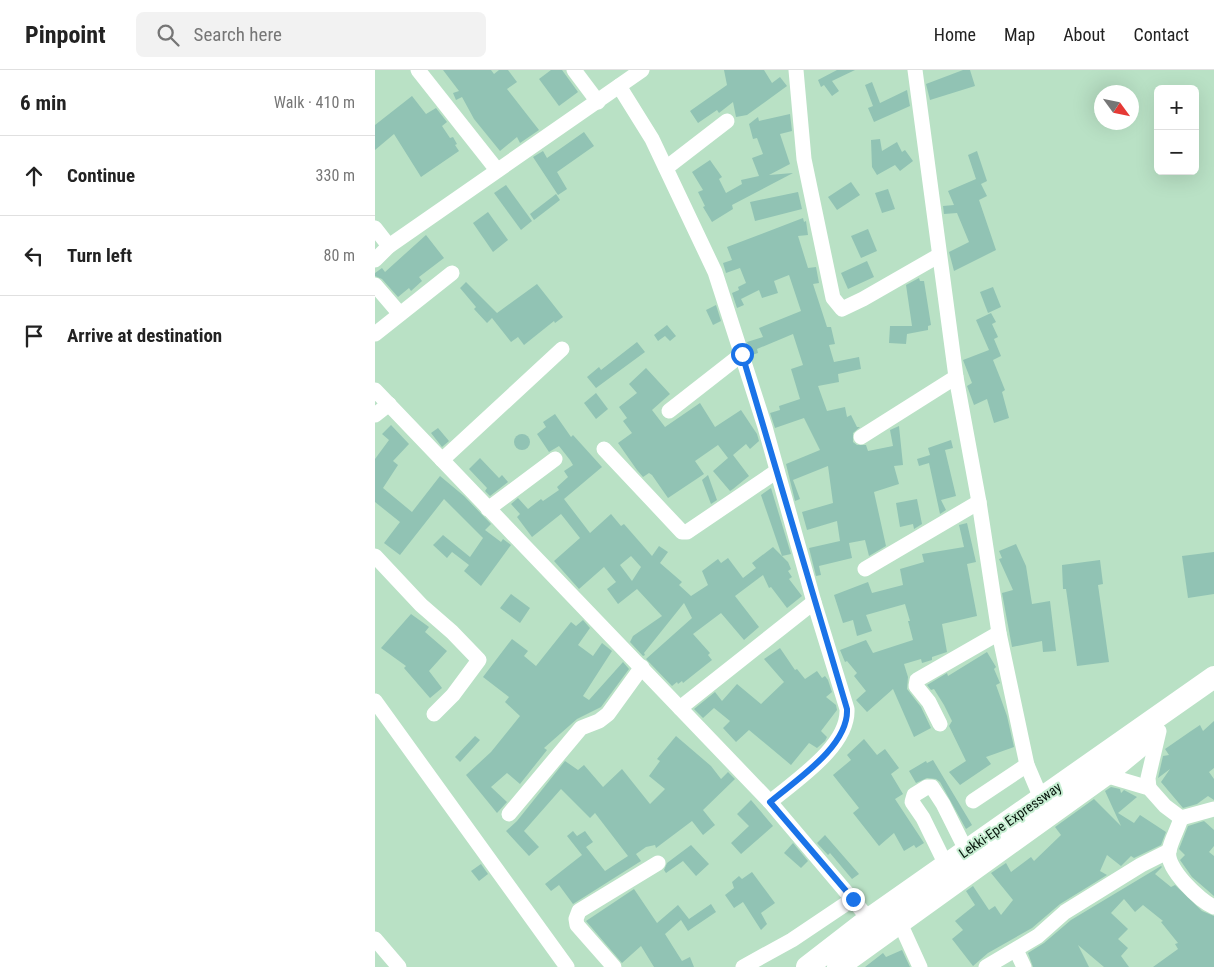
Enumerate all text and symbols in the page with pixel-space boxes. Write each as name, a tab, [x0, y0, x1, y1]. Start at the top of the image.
search box	[136, 12, 486, 57]
text: Pinpoint	[25, 21, 106, 49]
icon: search	[154, 21, 182, 49]
text: Search here	[194, 23, 282, 46]
text: Home	[934, 24, 976, 45]
text: Map	[1004, 24, 1035, 45]
text: About	[1063, 24, 1105, 45]
text: Contact	[1133, 24, 1189, 45]
north arrow	[1094, 85, 1139, 130]
map controls	[1154, 85, 1199, 175]
button: +	[1154, 85, 1199, 130]
text: 6 min	[20, 91, 67, 115]
text: Walk · 410 m	[274, 93, 355, 112]
button: −	[1154, 130, 1199, 175]
icon: ahead	[20, 162, 48, 190]
text: Continue	[67, 164, 135, 187]
text: 330 m	[316, 166, 355, 185]
icon: left	[20, 242, 48, 270]
text: Turn left	[67, 244, 132, 267]
text: 80 m	[323, 246, 355, 265]
icon: arrive	[20, 322, 48, 350]
text: Arrive at destination	[67, 324, 222, 347]
route start	[731, 343, 754, 366]
street label: Lekki-Epe Expressway	[956, 779, 1064, 861]
route end	[842, 888, 865, 911]

